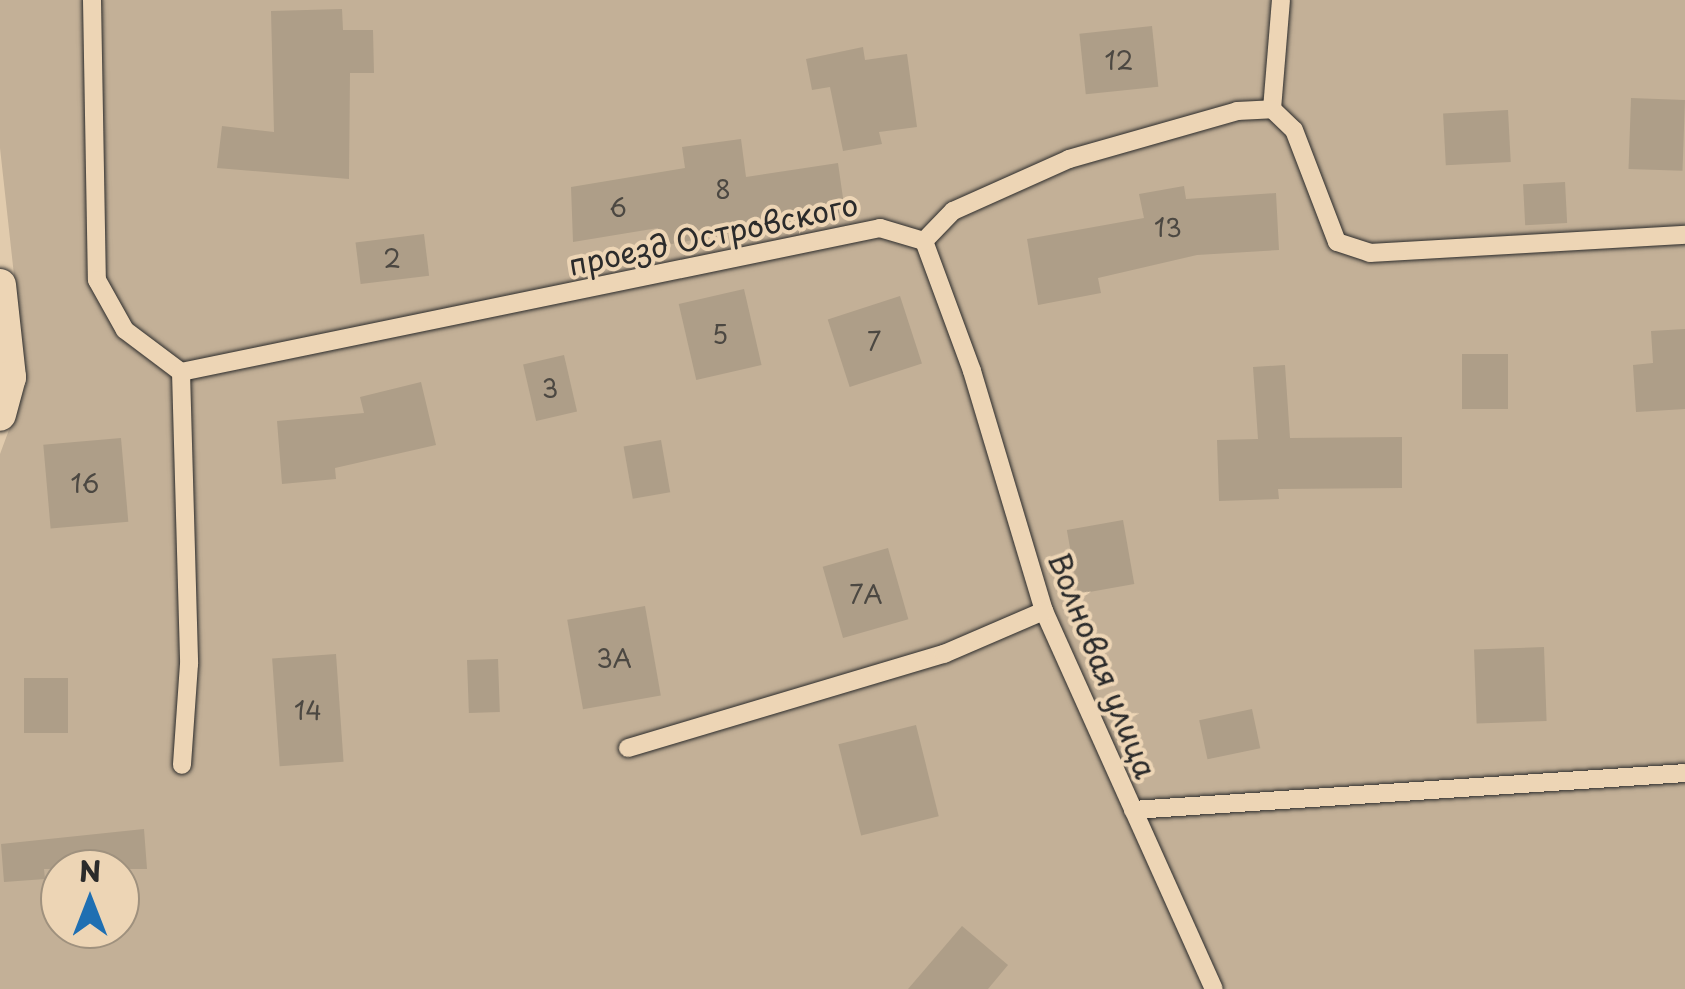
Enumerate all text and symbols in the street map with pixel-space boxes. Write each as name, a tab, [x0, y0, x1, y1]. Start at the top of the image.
house number: 12	[1105, 45, 1133, 75]
house number: 8	[715, 174, 731, 204]
street label: проезд Островского	[565, 186, 861, 282]
house number: 6	[609, 192, 627, 222]
house number: 13	[1154, 212, 1182, 242]
house number: 2	[383, 243, 401, 273]
house number: 5	[712, 319, 728, 349]
house number: 7	[867, 326, 881, 356]
house number: 3	[542, 373, 558, 403]
house number: 16	[71, 468, 99, 498]
street label: Волновая улица	[1041, 546, 1165, 784]
house number: 7А	[849, 579, 883, 609]
house number: 3А	[596, 643, 632, 673]
house number: 14	[294, 695, 322, 725]
north arrow	[40, 849, 140, 949]
text: N	[79, 849, 101, 892]

